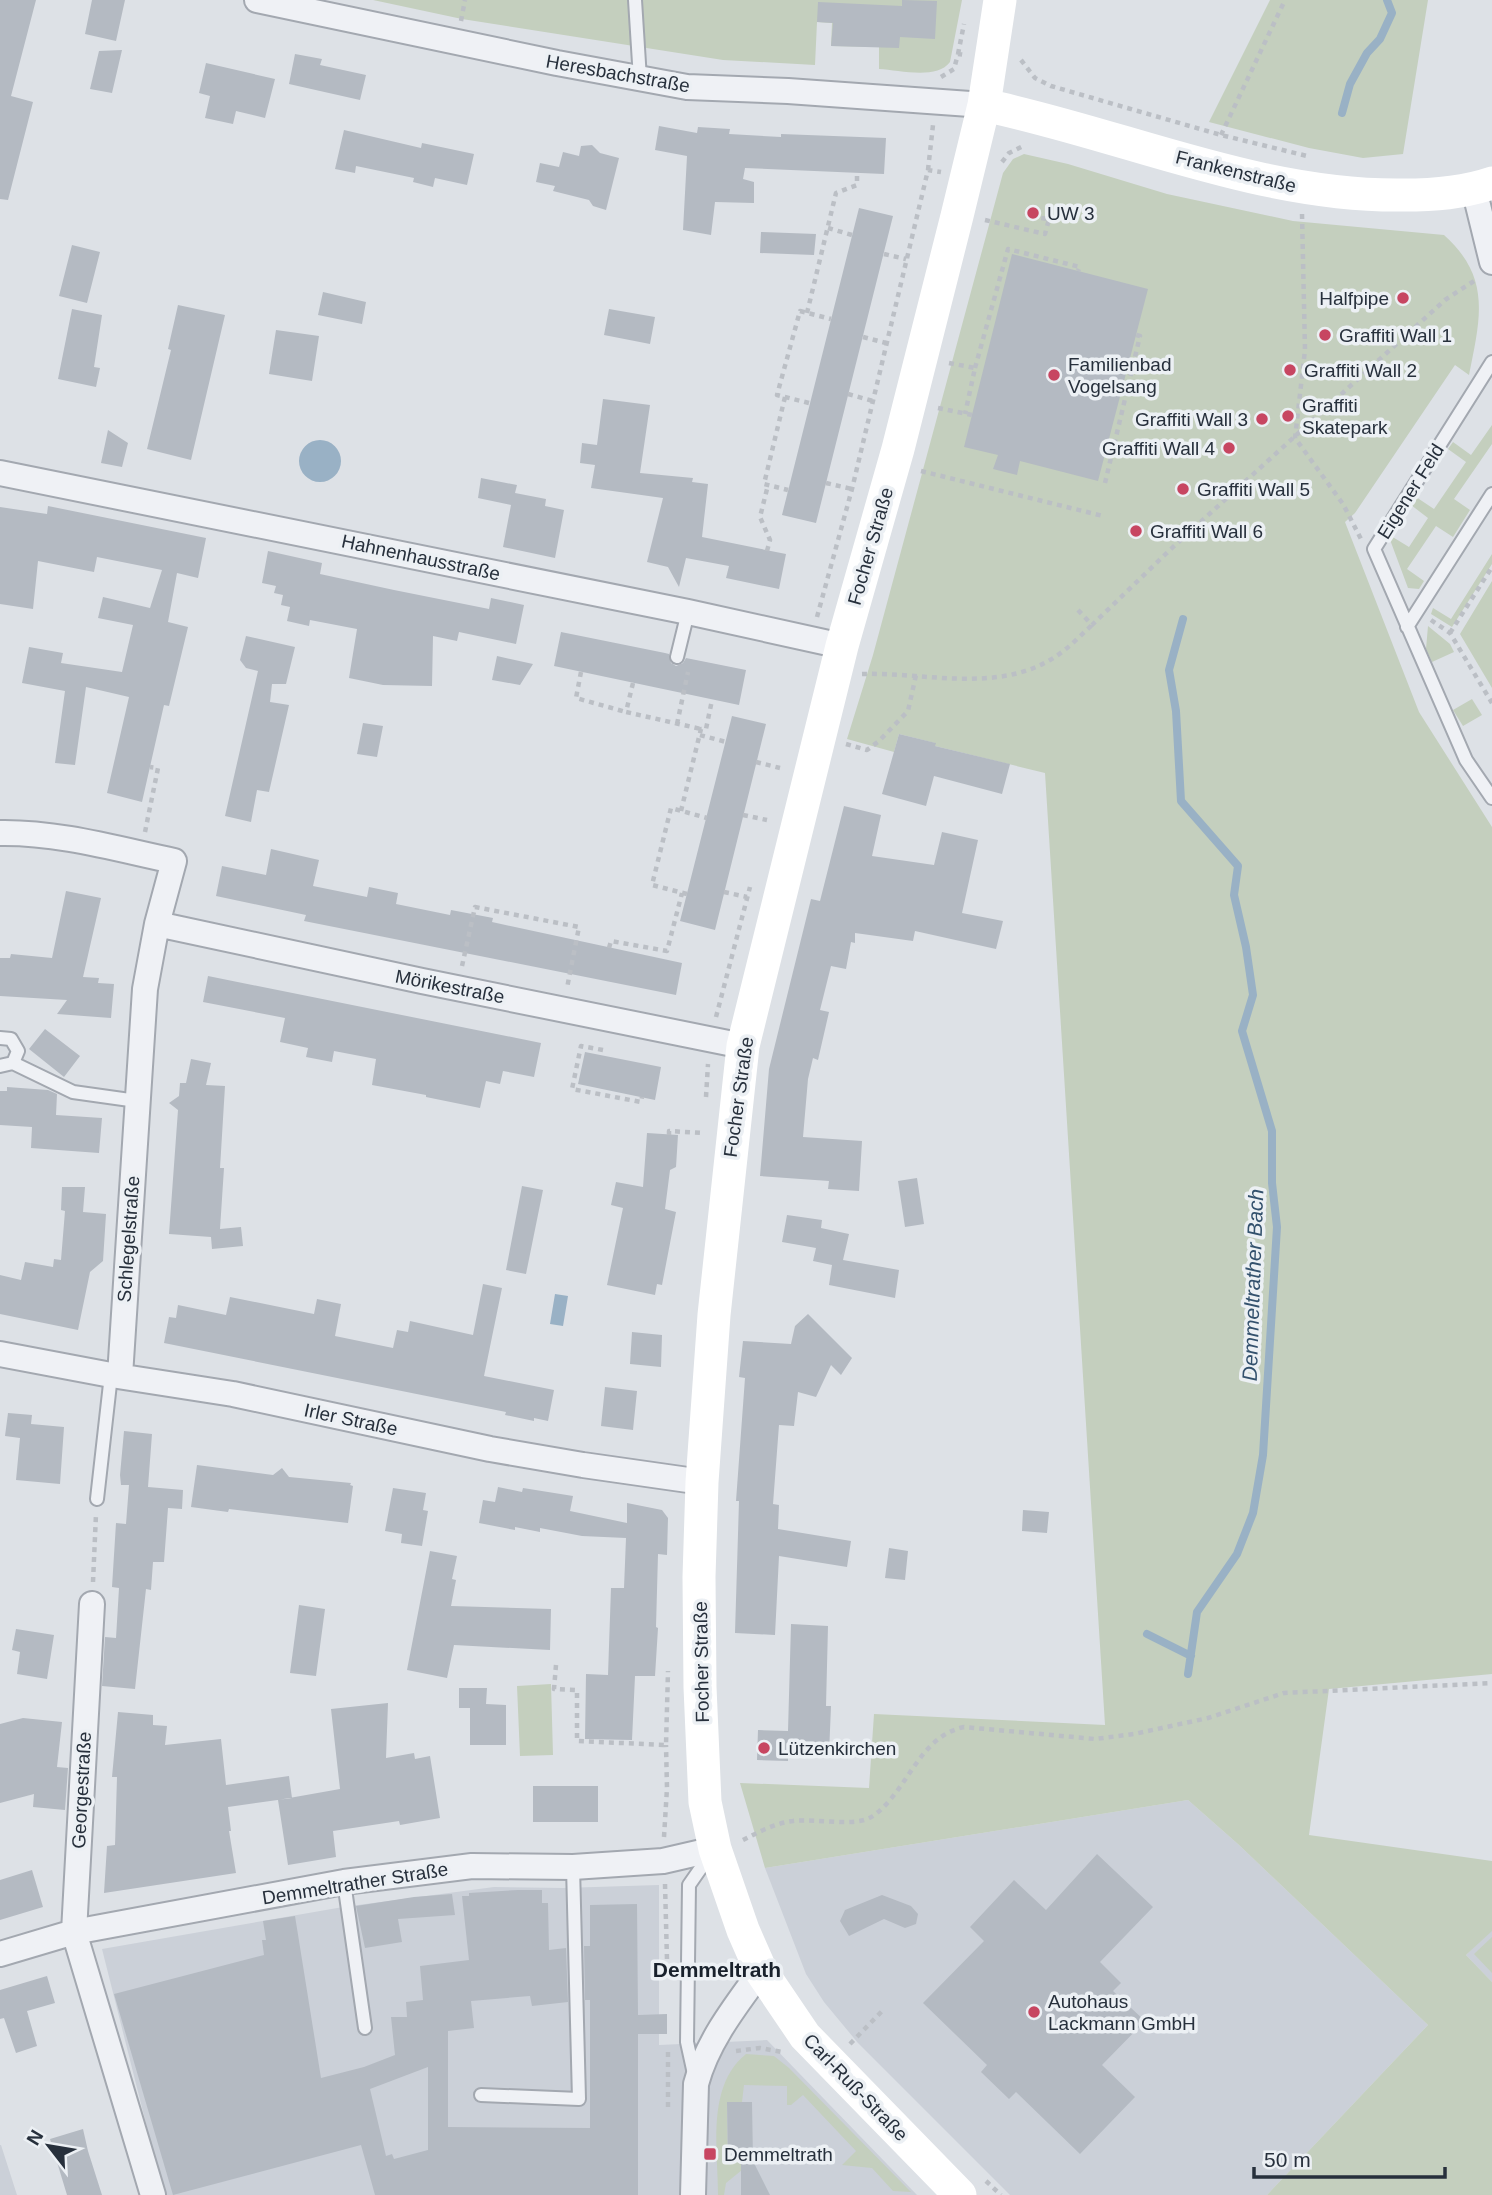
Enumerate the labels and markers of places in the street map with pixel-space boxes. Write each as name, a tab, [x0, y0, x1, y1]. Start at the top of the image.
place label: UW 3	[1047, 203, 1095, 224]
marker: UW 3	[1025, 205, 1041, 221]
place label: Halfpipe	[1319, 288, 1389, 309]
marker: Halfpipe	[1395, 290, 1411, 306]
place label: Graffiti Wall 1	[1339, 325, 1452, 346]
marker: Graffiti Wall 1	[1317, 327, 1333, 343]
place label: Familienbad Vogelsang	[1068, 354, 1172, 397]
place label: Graffiti Wall 2	[1304, 360, 1417, 381]
marker: Graffiti Wall 2	[1282, 362, 1298, 378]
marker: Familienbad Vogelsang	[1046, 367, 1062, 383]
place label: Graffiti Skatepark	[1302, 395, 1388, 438]
marker: Graffiti Skatepark	[1280, 408, 1296, 424]
place label: Graffiti Wall 3	[1135, 409, 1248, 430]
marker: Graffiti Wall 3	[1254, 411, 1270, 427]
place label: Graffiti Wall 4	[1102, 438, 1215, 459]
marker: Graffiti Wall 4	[1221, 440, 1237, 456]
place label: Graffiti Wall 5	[1197, 479, 1310, 500]
marker: Graffiti Wall 5	[1175, 481, 1191, 497]
place label: Graffiti Wall 6	[1150, 521, 1263, 542]
marker: Graffiti Wall 6	[1128, 523, 1144, 539]
place label: Lützenkirchen	[778, 1738, 896, 1759]
marker: Lützenkirchen	[756, 1740, 772, 1756]
place label: Autohaus Lackmann GmbH	[1048, 1991, 1196, 2034]
marker: Autohaus Lackmann GmbH	[1026, 2004, 1042, 2020]
place label: Demmeltrath	[724, 2144, 833, 2165]
marker: Demmeltrath	[702, 2146, 718, 2162]

